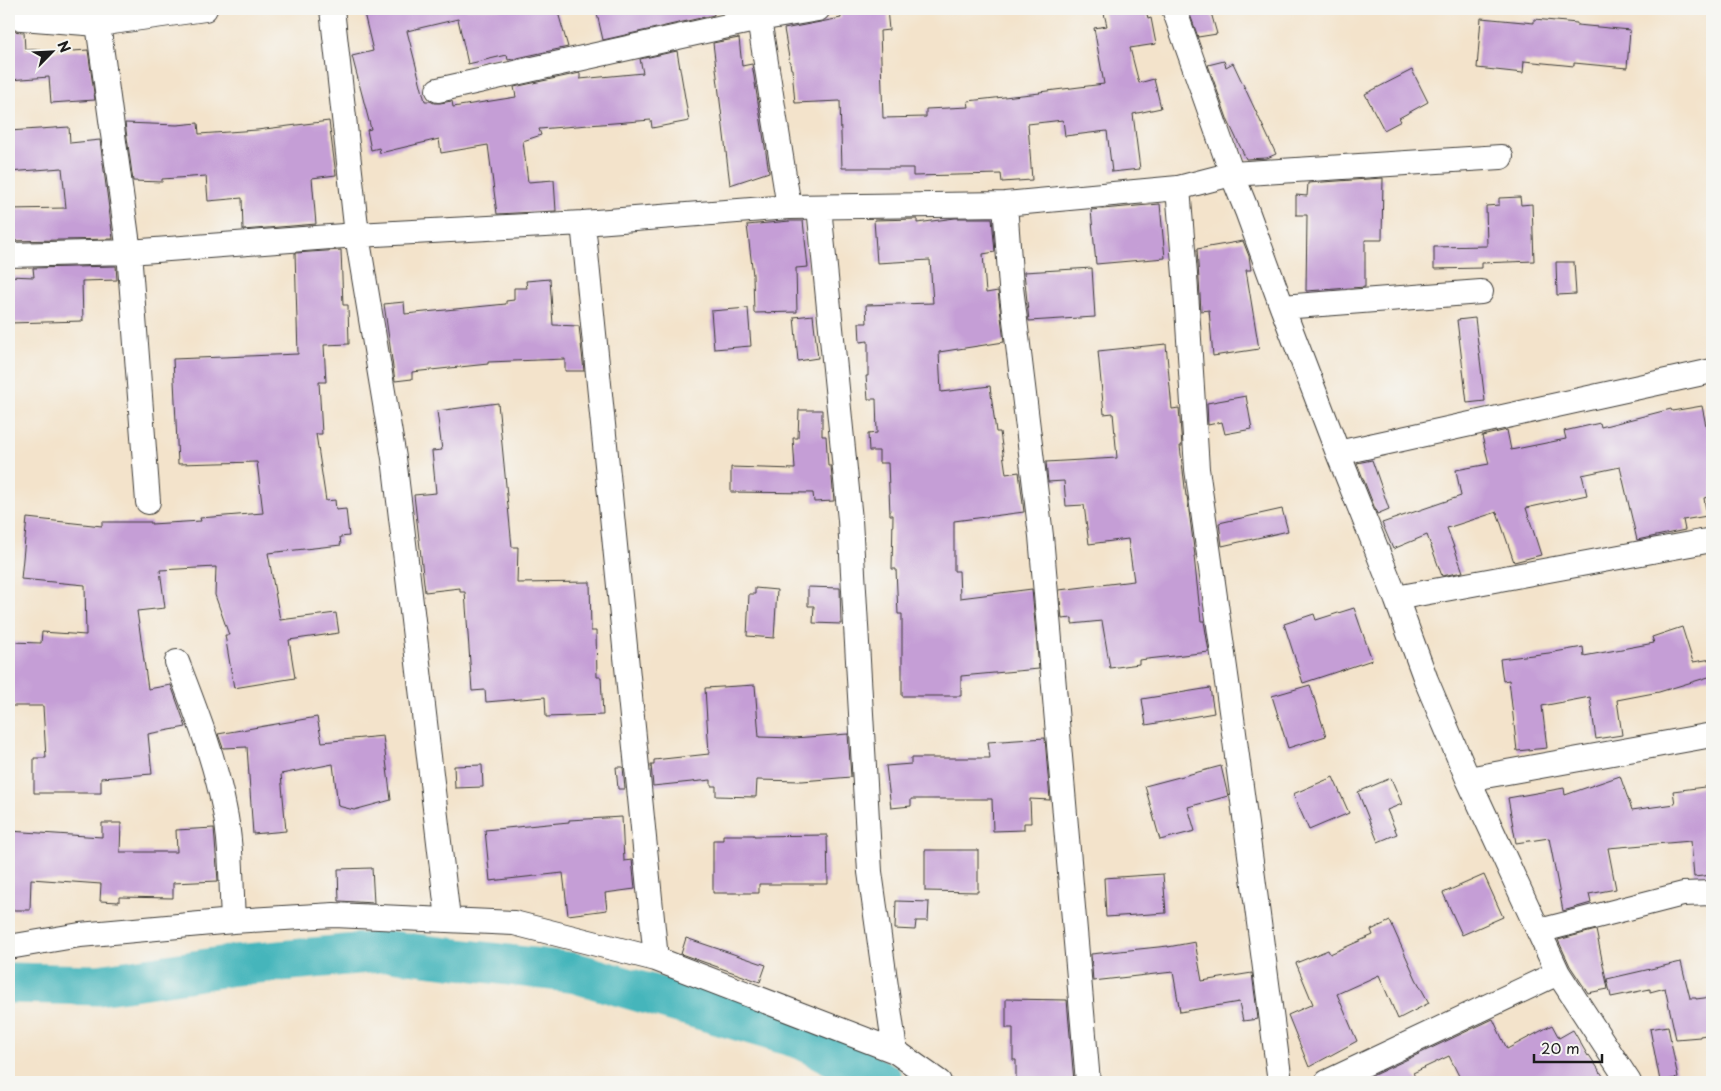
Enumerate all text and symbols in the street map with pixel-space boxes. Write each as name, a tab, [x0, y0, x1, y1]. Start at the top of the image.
north arrow	[28, 28, 78, 78]
text: N	[52, 37, 76, 56]
scale bar	[1534, 1031, 1601, 1063]
text: 20 m	[1541, 1036, 1580, 1059]

